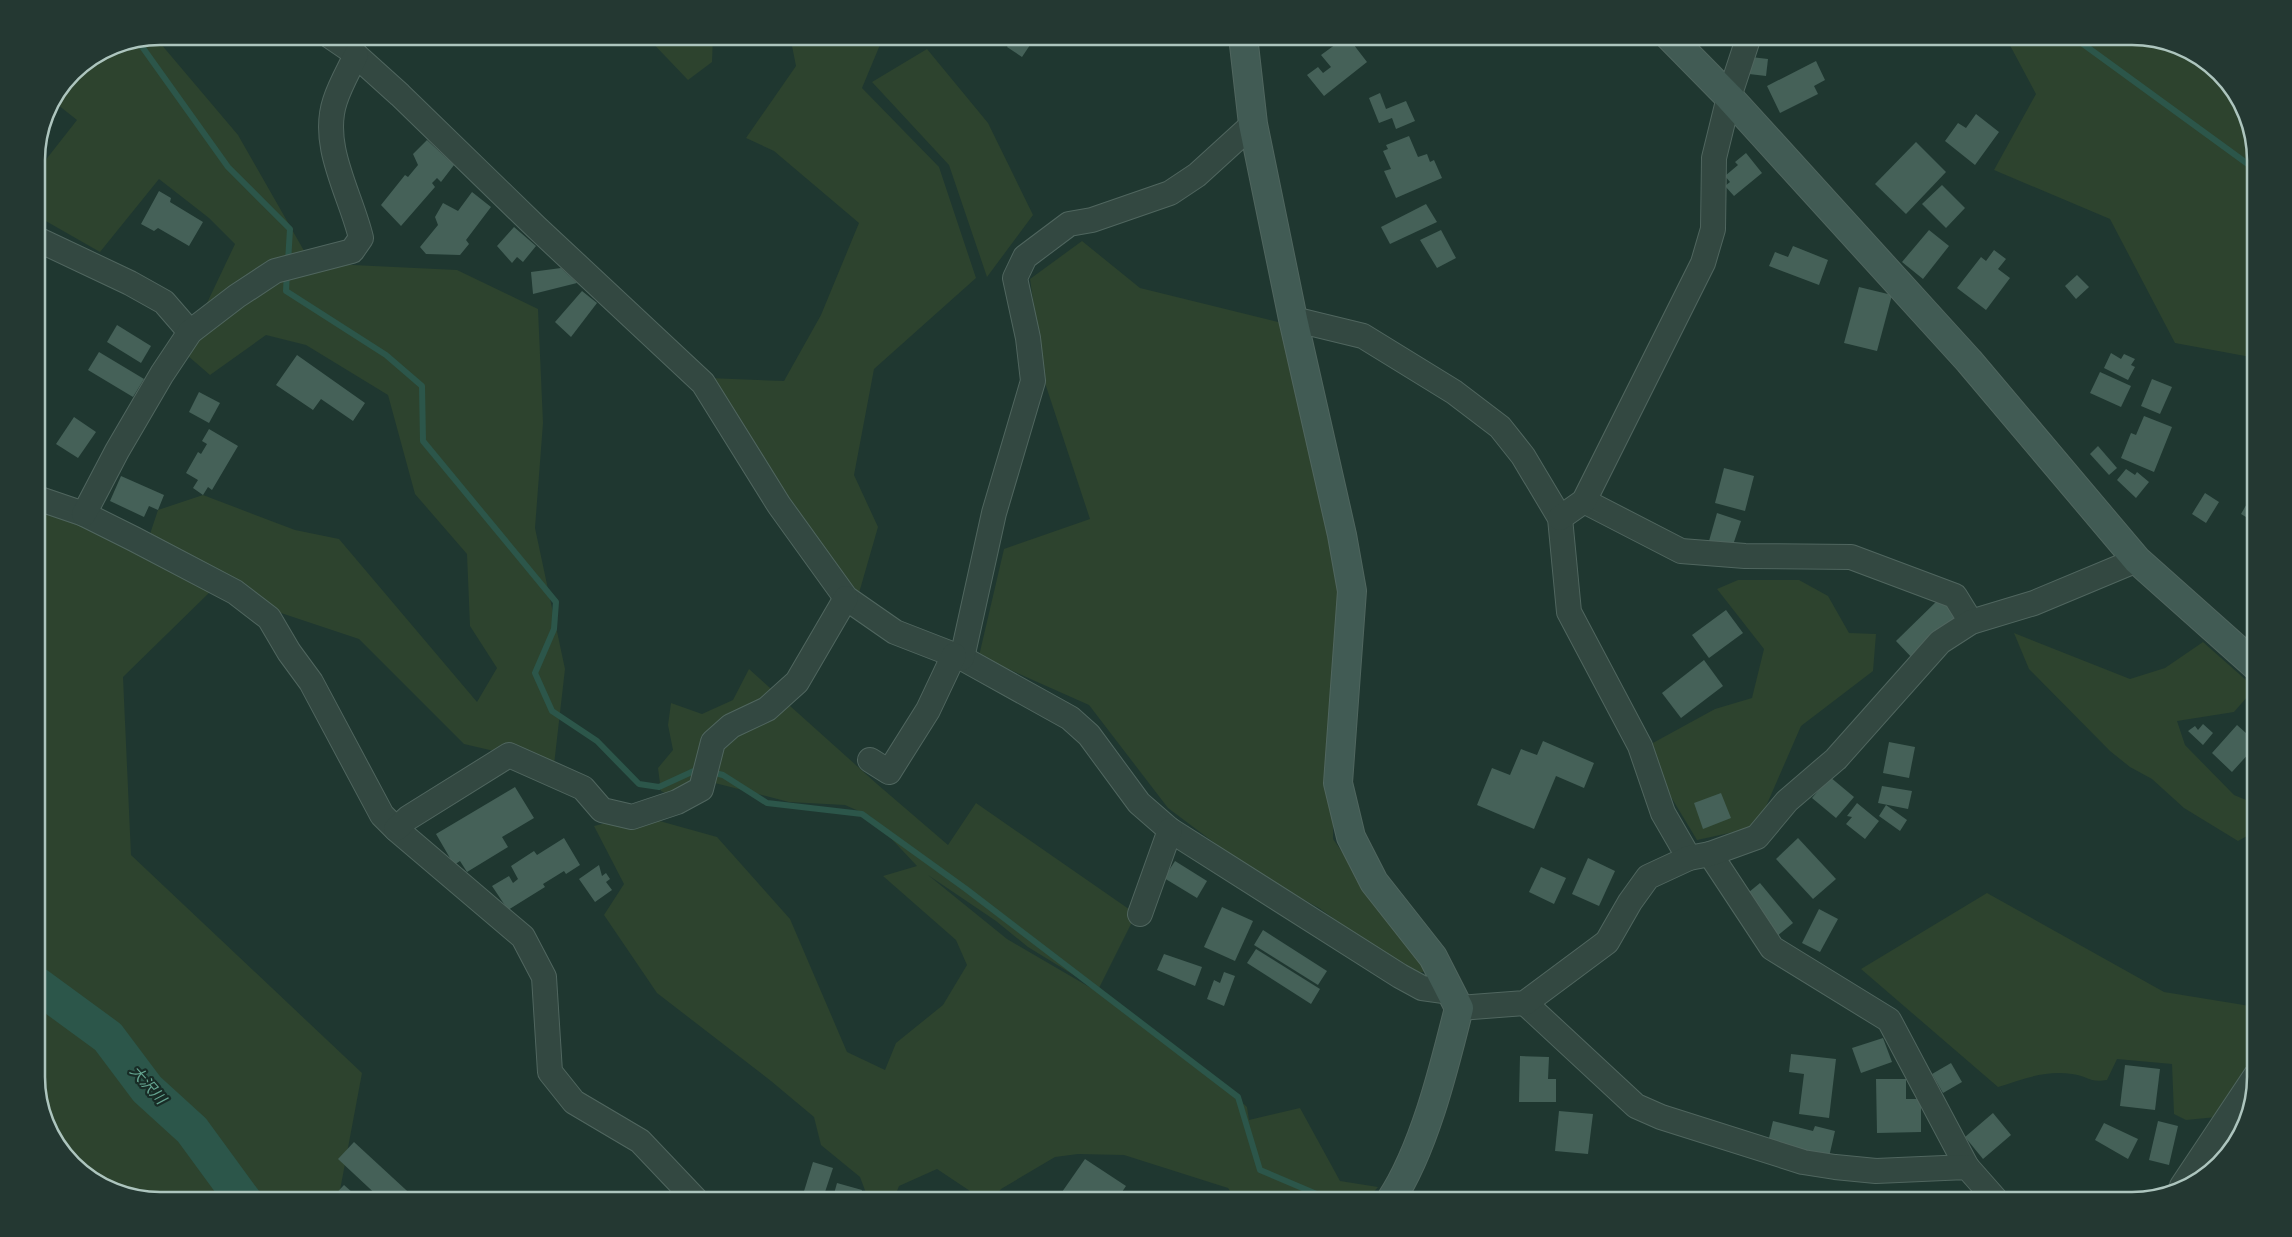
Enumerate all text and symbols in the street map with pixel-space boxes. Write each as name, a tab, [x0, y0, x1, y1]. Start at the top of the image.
water label: 大沢川	[126, 1062, 171, 1109]

